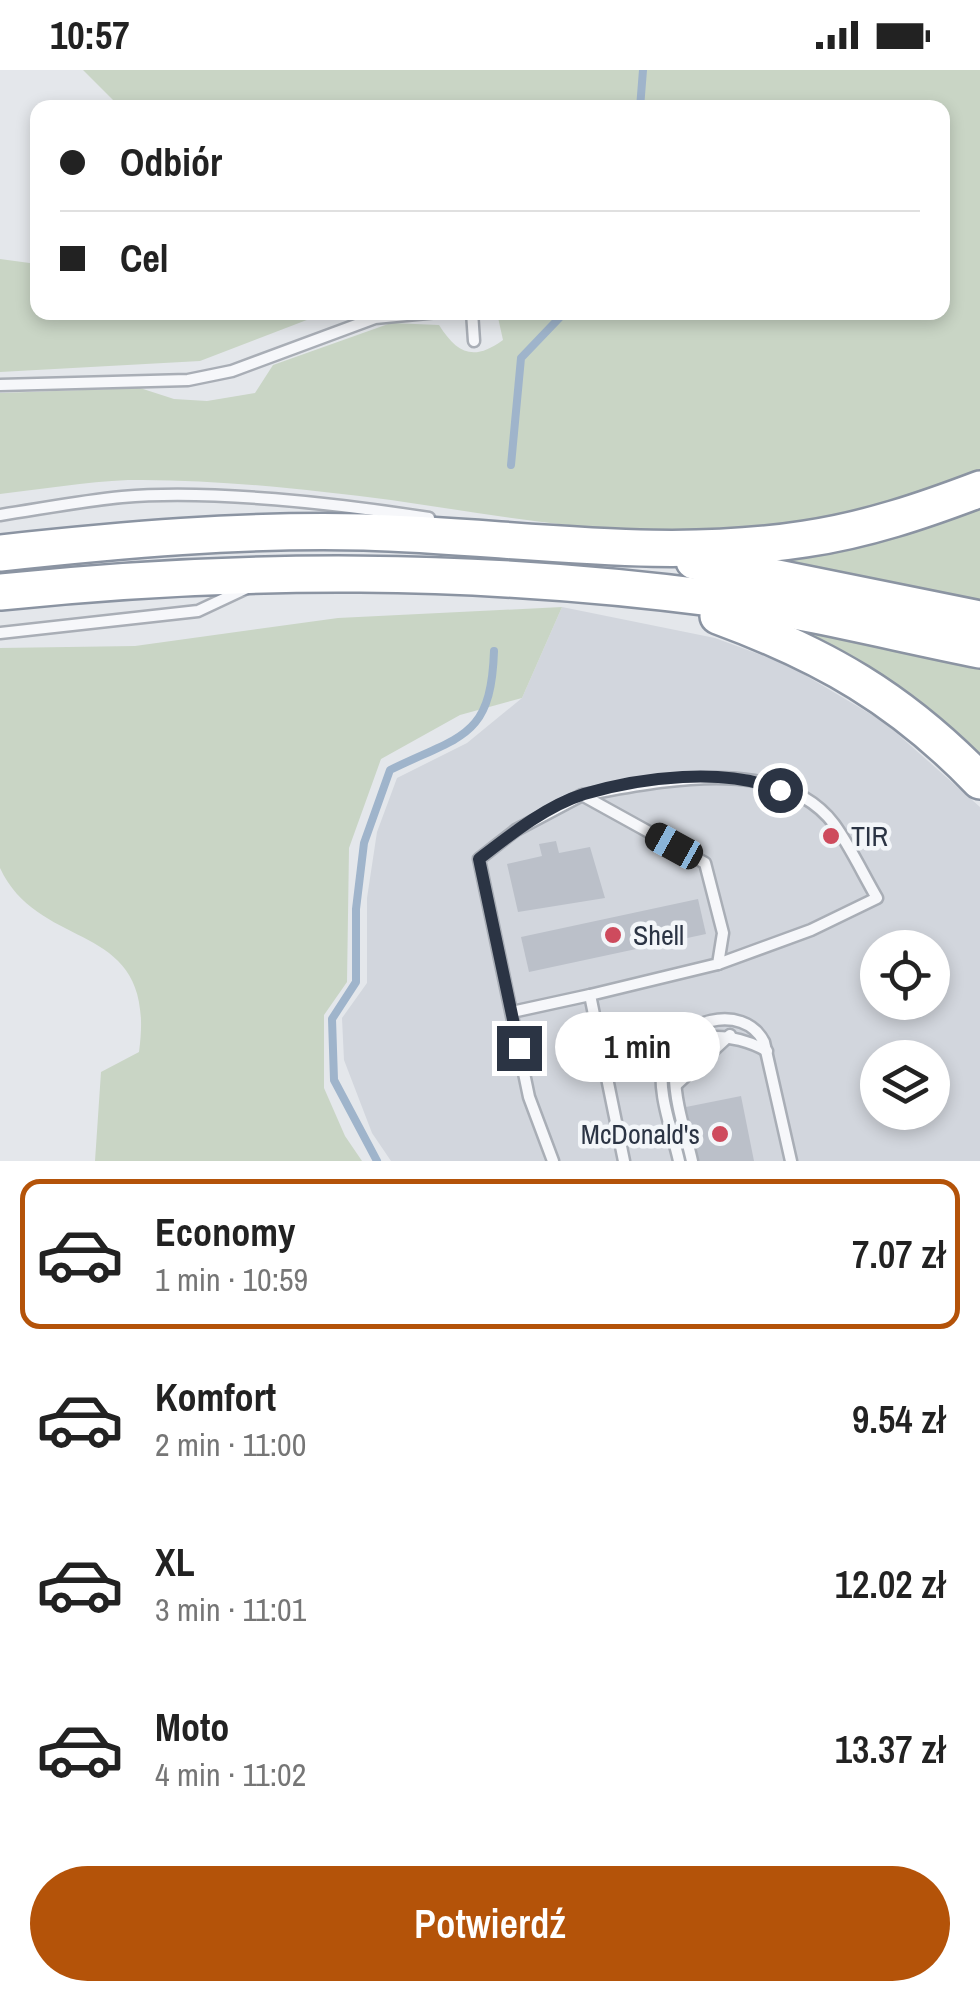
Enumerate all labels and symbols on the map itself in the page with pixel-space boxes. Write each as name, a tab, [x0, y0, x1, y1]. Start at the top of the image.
route start	[758, 768, 803, 813]
place label: TIR	[851, 817, 888, 855]
car	[640, 818, 708, 874]
marker: TIR	[820, 825, 842, 847]
place label: Shell	[633, 916, 684, 954]
marker: Shell	[602, 924, 624, 946]
callout: 1 min	[554, 1013, 719, 1083]
route end	[497, 1026, 542, 1071]
place label: McDonald's	[581, 1115, 700, 1153]
marker: McDonald's	[709, 1123, 731, 1145]

